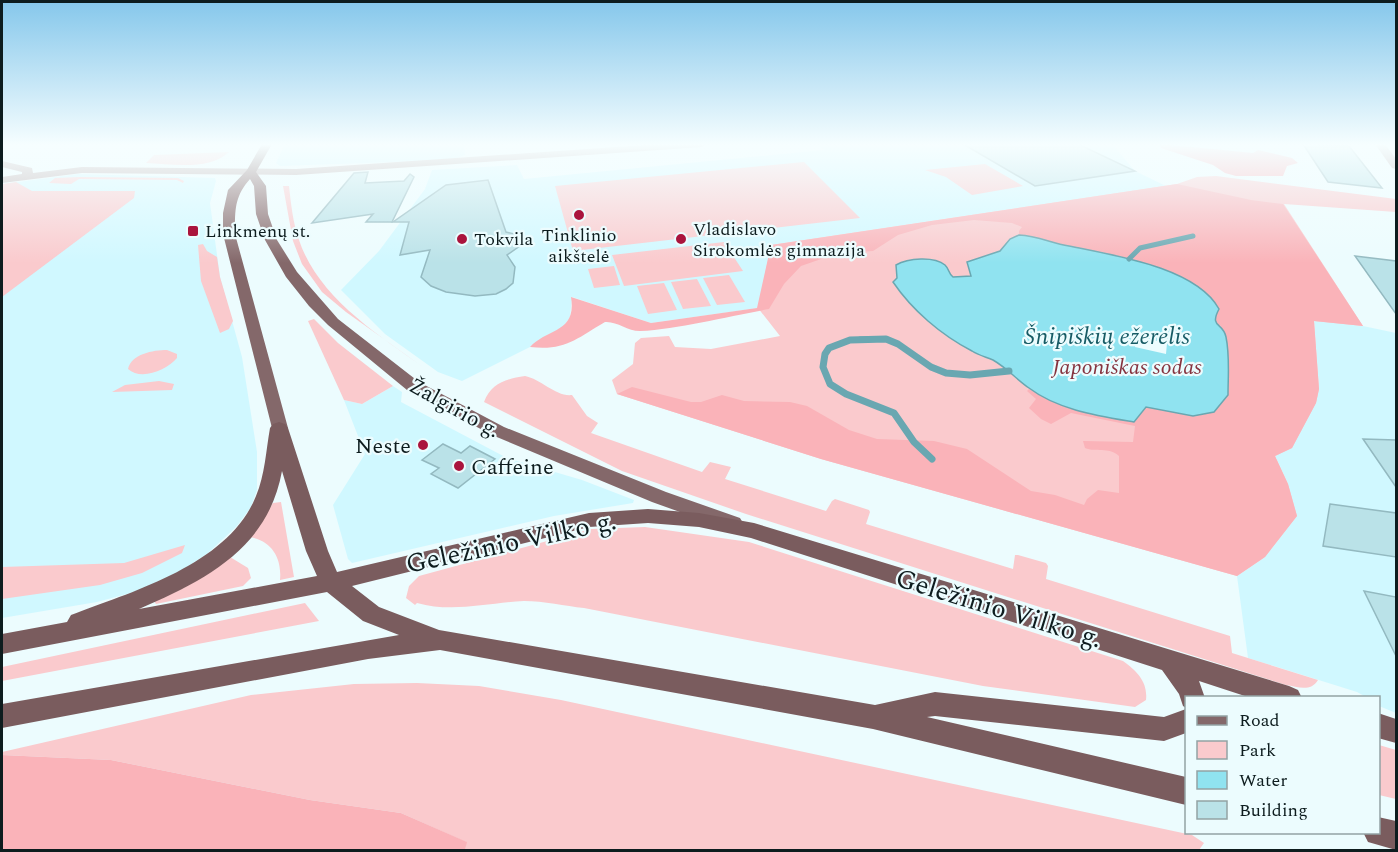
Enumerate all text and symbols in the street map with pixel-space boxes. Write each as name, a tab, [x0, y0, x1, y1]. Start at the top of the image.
marker: Tinklinio aikštelė	[572, 208, 586, 222]
place label: Vladislavo Sirokomlės gimnazija	[693, 216, 865, 264]
place label: Linkmenų st.	[205, 218, 310, 245]
place label: Tinklinio aikštelė	[542, 222, 616, 270]
marker: Linkmenų st.	[186, 224, 200, 238]
place label: Tokvila	[474, 226, 534, 253]
marker: Tokvila	[455, 232, 469, 246]
marker: Vladislavo Sirokomlės gimnazija	[674, 232, 688, 246]
water label: Šnipiškių ežerėlis	[1024, 319, 1191, 355]
park label: Japoniškas sodas	[1050, 351, 1202, 384]
street label: Žalgirio g.	[403, 370, 506, 447]
place label: Neste	[355, 430, 411, 463]
marker: Neste	[416, 438, 430, 452]
place label: Caffeine	[471, 451, 554, 484]
marker: Caffeine	[452, 459, 466, 473]
street label: Geležinio Vilko g.	[402, 500, 620, 586]
street label: Geležinio Vilko g.	[890, 558, 1107, 660]
legend	[1185, 696, 1380, 834]
text: Road	[1239, 707, 1280, 734]
text: Park	[1239, 737, 1276, 764]
text: Water	[1239, 767, 1287, 794]
text: Building	[1239, 797, 1308, 824]

